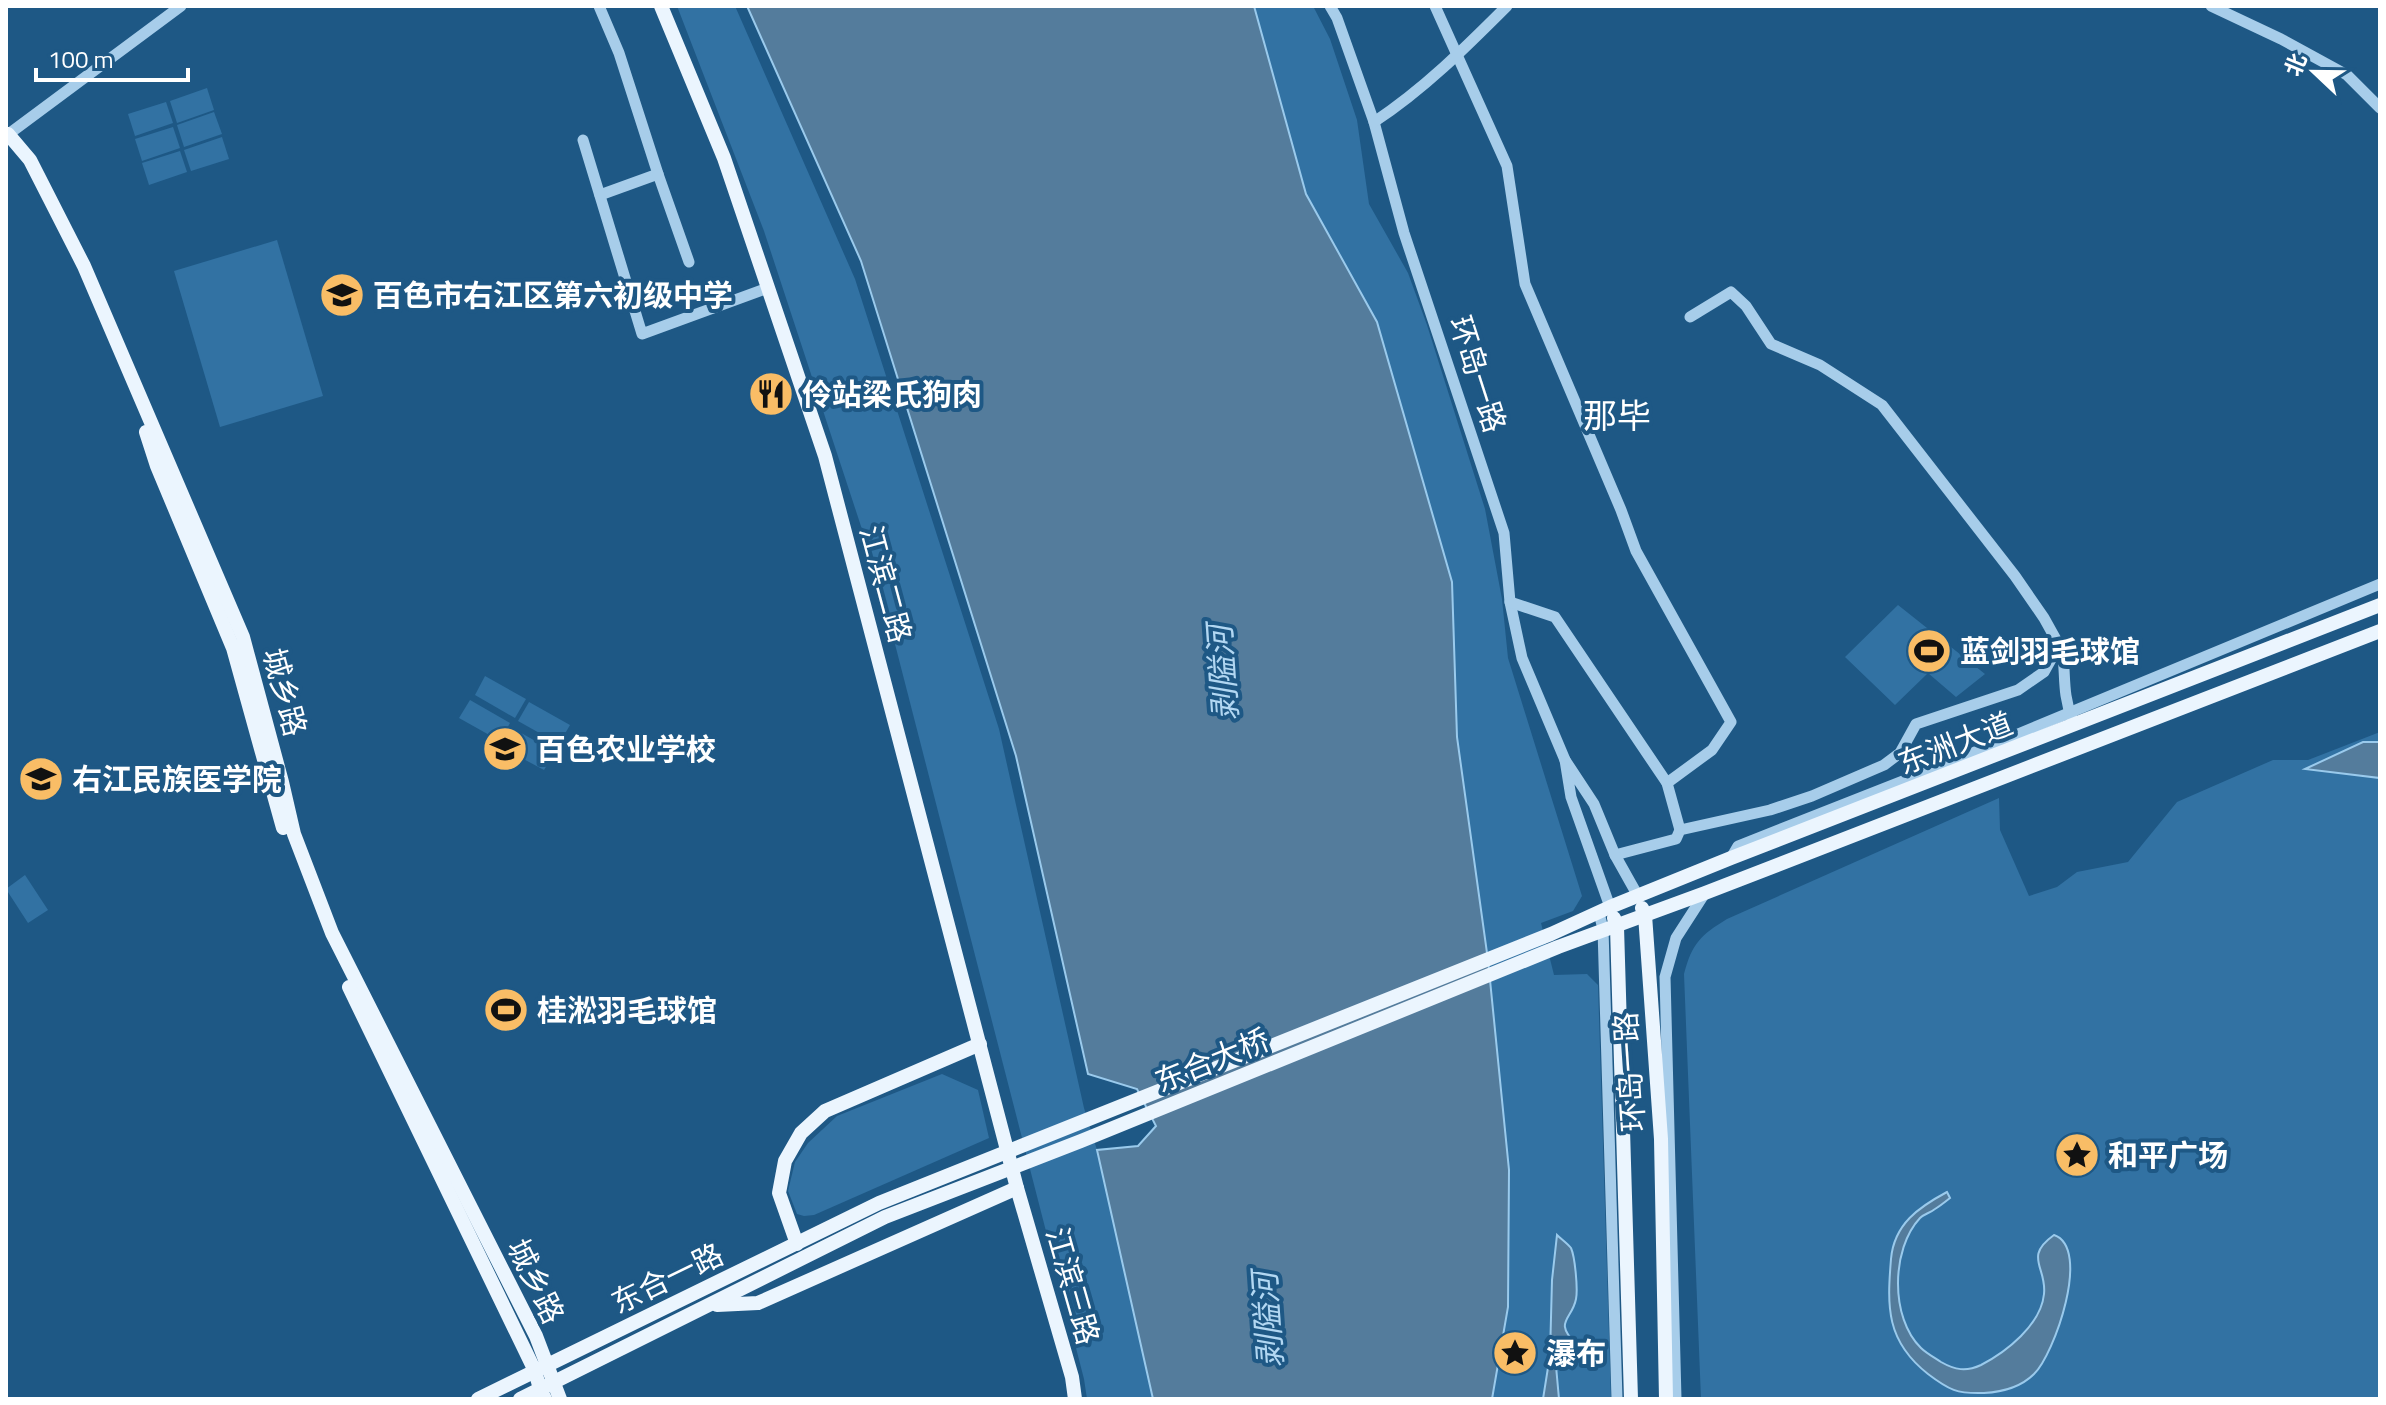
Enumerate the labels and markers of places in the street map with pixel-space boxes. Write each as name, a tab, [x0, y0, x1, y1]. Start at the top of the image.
school or university icon: 百色市右江区第六初级中学	[318, 271, 366, 319]
place label: 百色市右江区第六初级中学	[373, 272, 733, 318]
restaurant icon: 伶站梁氏狗肉	[747, 370, 795, 418]
place label: 伶站梁氏狗肉	[802, 371, 982, 417]
sports icon: 蓝剑羽毛球馆	[1905, 627, 1953, 675]
place label: 蓝剑羽毛球馆	[1960, 628, 2140, 674]
school or university icon: 百色农业学校	[481, 725, 529, 773]
place label: 百色农业学校	[536, 726, 716, 772]
school or university icon: 右江民族医学院	[17, 755, 65, 803]
place label: 右江民族医学院	[72, 756, 282, 802]
sports icon: 桂淞羽毛球馆	[482, 986, 530, 1034]
place label: 桂淞羽毛球馆	[537, 987, 717, 1033]
place icon: 和平广场	[2053, 1131, 2101, 1179]
place label: 和平广场	[2108, 1132, 2228, 1178]
place icon: 瀑布	[1491, 1329, 1539, 1377]
place label: 瀑布	[1546, 1330, 1606, 1376]

